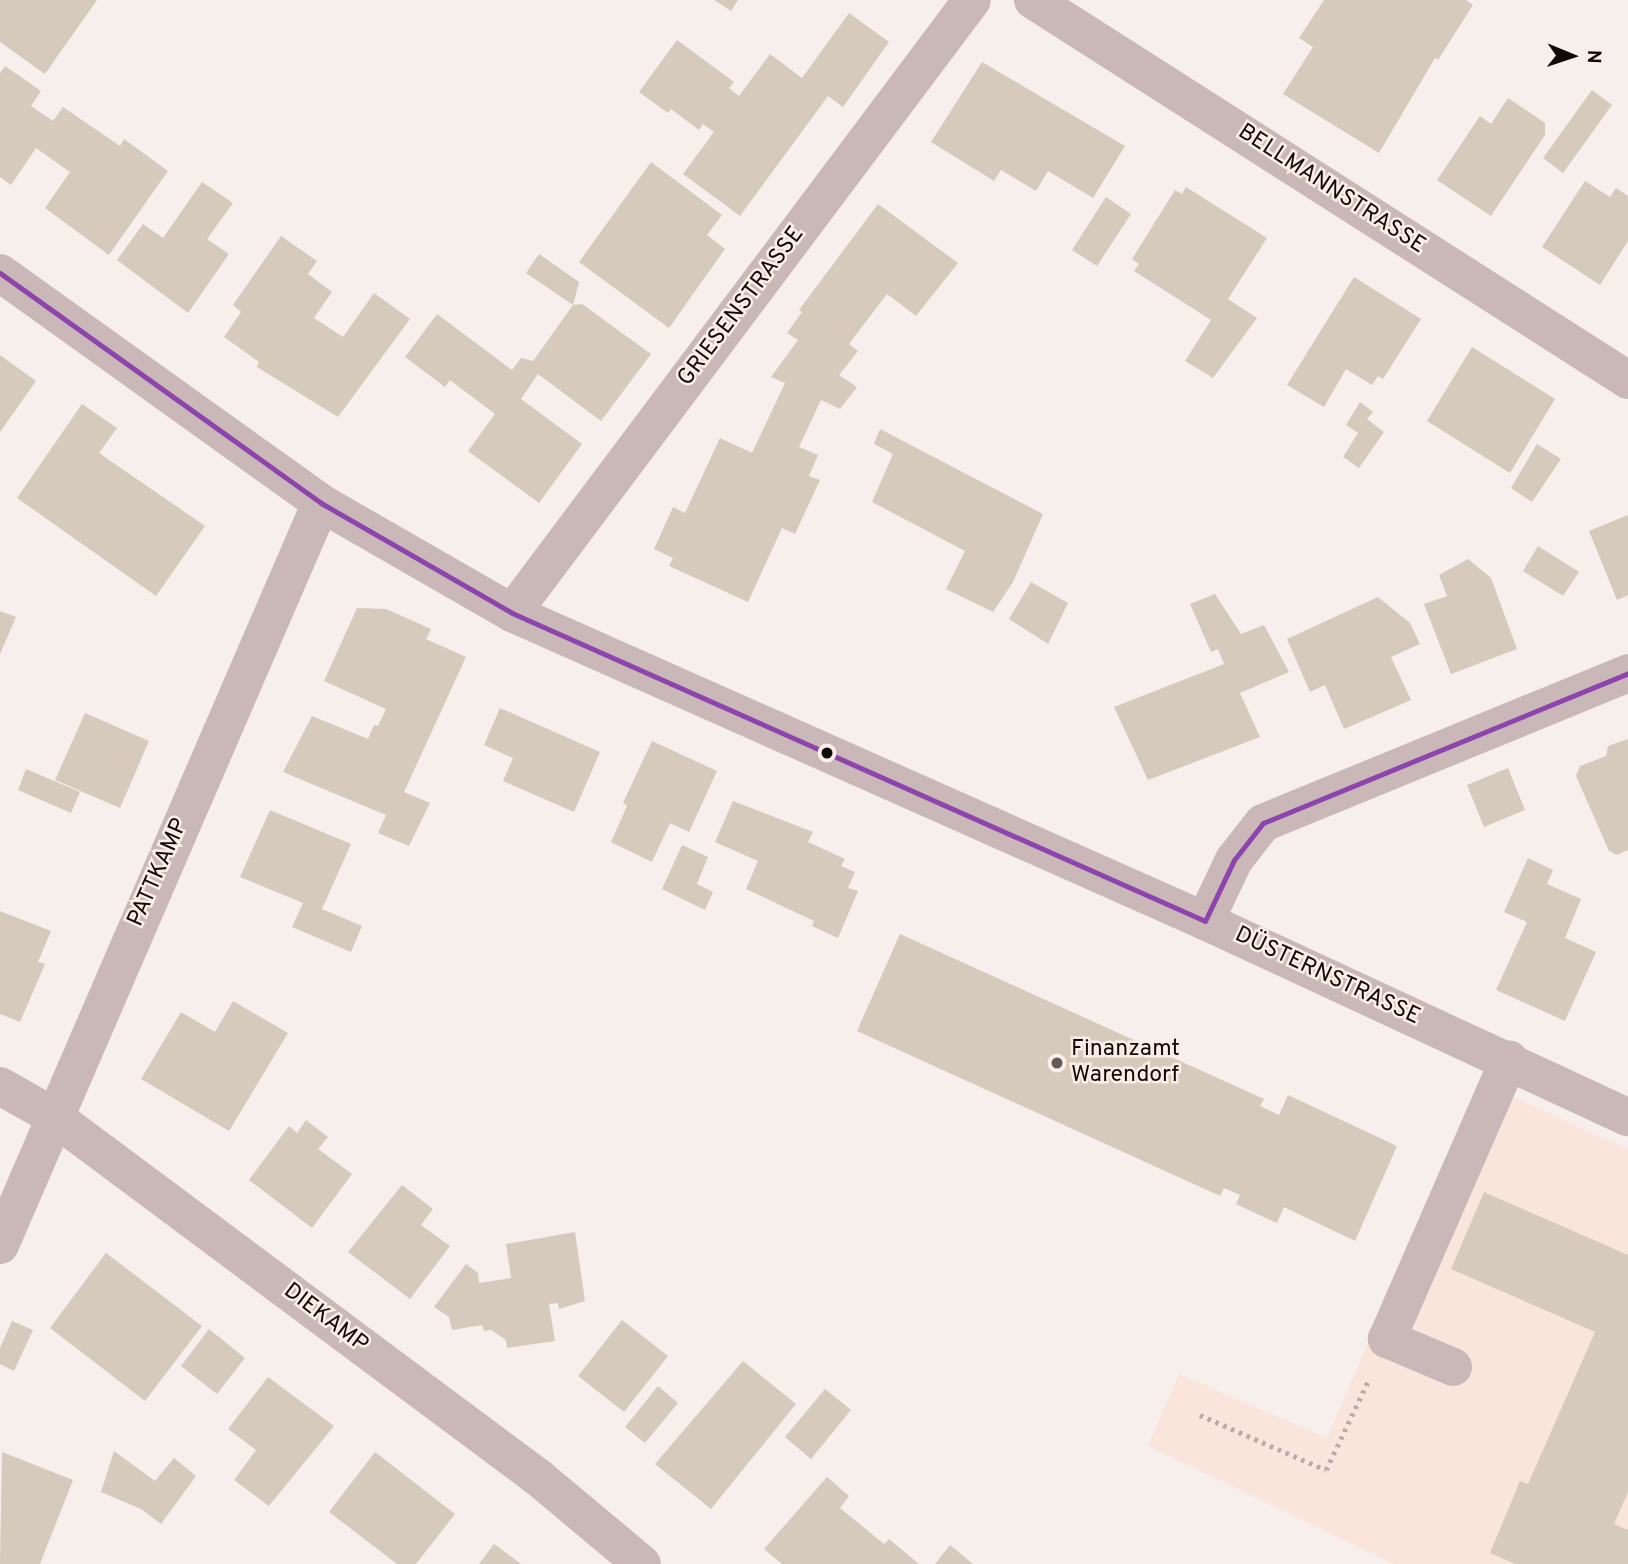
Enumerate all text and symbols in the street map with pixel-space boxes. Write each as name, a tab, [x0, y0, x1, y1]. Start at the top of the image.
north arrow	[1537, 21, 1607, 91]
text: N	[1581, 49, 1605, 64]
street label: BELLMANNSTRASSE	[1232, 119, 1430, 261]
street label: GRIESENSTRASSE	[673, 222, 811, 392]
unlabelled marker	[820, 746, 834, 760]
street label: PATTKAMP	[123, 815, 195, 931]
street label: DÜSTERNSTRASSE	[1230, 922, 1424, 1032]
place label: Finanzamt Warendorf	[1071, 1036, 1180, 1090]
marker: Finanzamt Warendorf	[1049, 1055, 1065, 1071]
street label: DIEKAMP	[277, 1278, 373, 1360]

